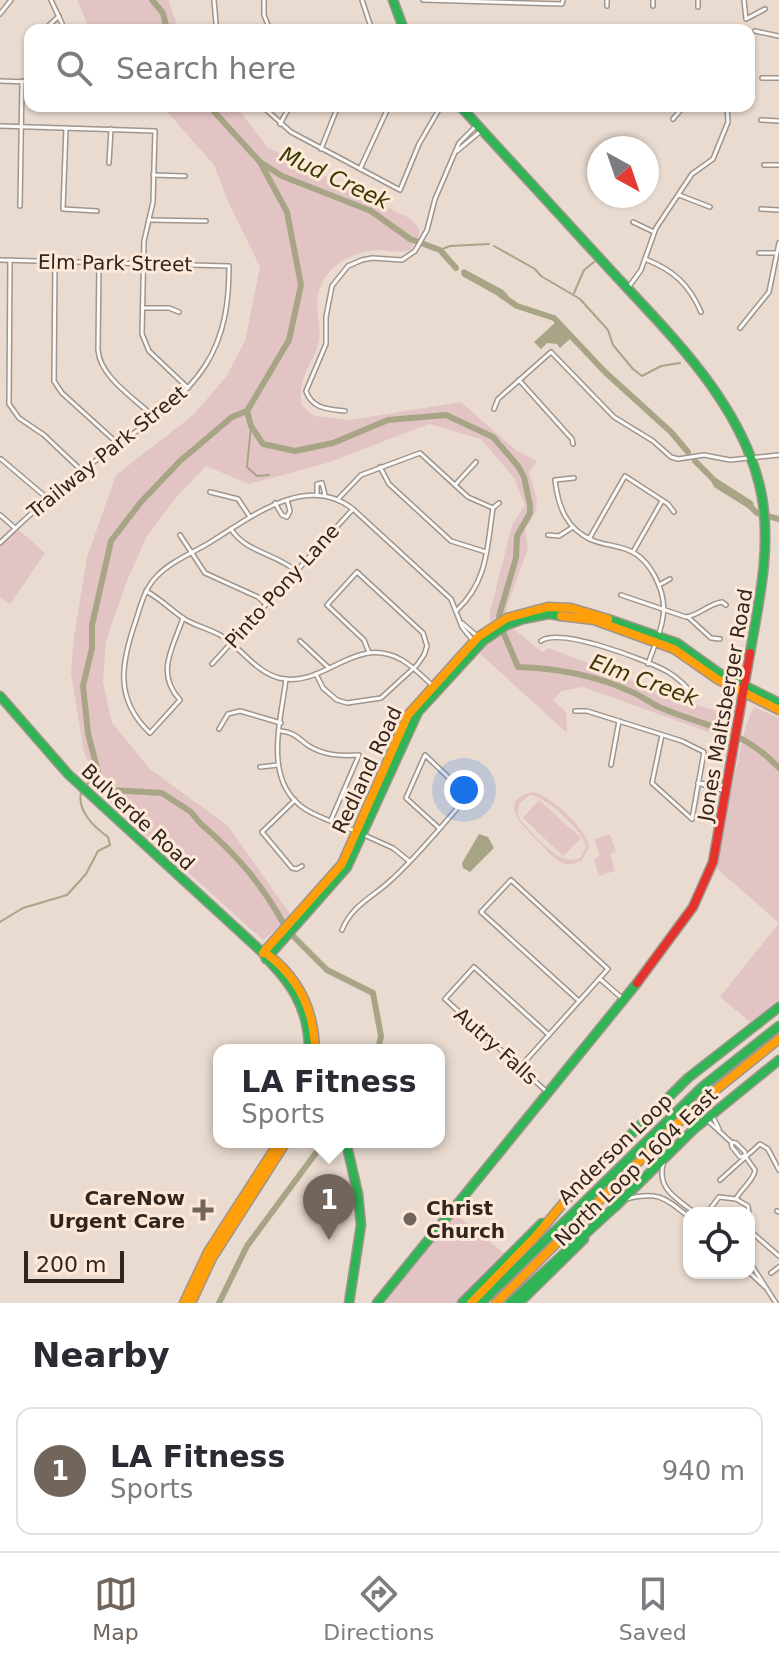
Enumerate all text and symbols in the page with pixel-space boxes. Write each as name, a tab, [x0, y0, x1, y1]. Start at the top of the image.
search box	[24, 24, 755, 112]
icon: search	[52, 46, 96, 90]
text: Search here	[116, 51, 296, 86]
north arrow	[587, 136, 659, 208]
water label: Mud Creek	[276, 142, 395, 215]
street label: Elm Park Street	[38, 250, 193, 276]
street label: Trailway Park Street	[22, 380, 192, 524]
street label: Pinto Pony Lane	[220, 519, 344, 653]
street label: Jones Maltsberger Road	[692, 587, 757, 825]
water label: Elm Creek	[587, 649, 702, 711]
street label: Redland Road	[327, 703, 407, 837]
street label: Bulverde Road	[77, 759, 199, 875]
your location	[444, 770, 484, 810]
street label: Autry Falls	[449, 1002, 543, 1090]
popup	[213, 1044, 445, 1148]
text: LA Fitness	[241, 1064, 417, 1099]
street label: North Loop 1604 East	[550, 1083, 723, 1251]
street label: Anderson Loop	[553, 1089, 677, 1209]
text: Sports	[241, 1099, 325, 1129]
pin: 1	[303, 1174, 355, 1240]
place label: CareNow Urgent Care	[49, 1186, 185, 1233]
place label: Christ Church	[426, 1196, 505, 1243]
marker: CareNow Urgent Care	[192, 1199, 214, 1221]
map controls	[683, 1207, 755, 1279]
button: locate	[683, 1207, 755, 1279]
marker: Christ Church	[401, 1210, 419, 1228]
scale bar	[24, 1247, 124, 1283]
text: 200 m	[36, 1252, 106, 1277]
text: Nearby	[32, 1335, 170, 1375]
text: LA Fitness	[110, 1439, 285, 1474]
text: 1	[51, 1456, 69, 1486]
text: 940 m	[662, 1456, 745, 1486]
text: Sports	[110, 1474, 193, 1504]
tab: Map	[92, 1572, 139, 1645]
tab: Directions	[323, 1572, 434, 1645]
tab: Saved	[619, 1572, 687, 1645]

